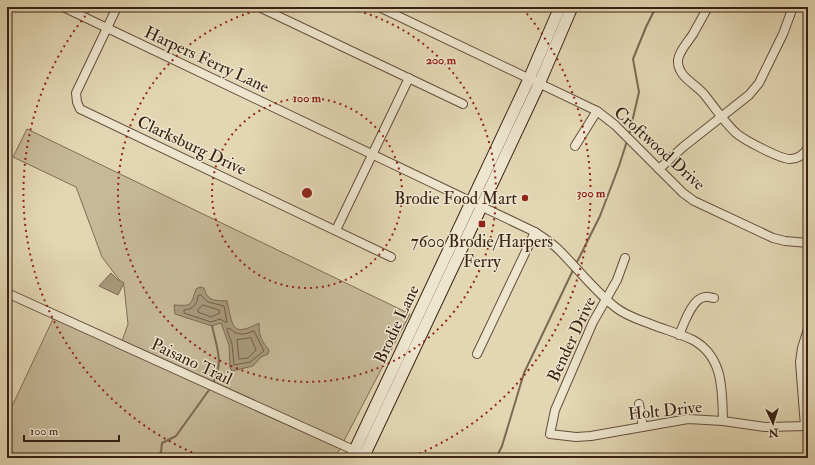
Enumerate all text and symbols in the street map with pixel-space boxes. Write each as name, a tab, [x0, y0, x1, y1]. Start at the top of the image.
street label: Harpers Ferry Lane	[141, 21, 272, 98]
text: 200 m	[426, 53, 457, 68]
text: 100 m	[293, 91, 322, 106]
street label: Croftwood Drive	[610, 102, 710, 195]
street label: Clarksburg Drive	[134, 111, 250, 180]
centre of rings	[300, 186, 314, 200]
text: 300 m	[577, 186, 606, 201]
place label: Brodie Food Mart	[394, 188, 517, 209]
marker: Brodie Food Mart	[520, 193, 530, 203]
marker: 7600 Brodie/Harpers Ferry	[477, 219, 487, 229]
place label: 7600 Brodie/Harpers Ferry	[411, 231, 553, 273]
street label: Brodie Lane	[369, 282, 424, 367]
street label: Bender Drive	[543, 293, 600, 385]
street label: Paisano Trail	[148, 333, 236, 390]
street label: Holt Drive	[627, 396, 703, 425]
north arrow	[753, 403, 793, 443]
scale bar	[24, 417, 119, 443]
text: 100 m	[30, 424, 59, 439]
text: N	[767, 426, 780, 439]

